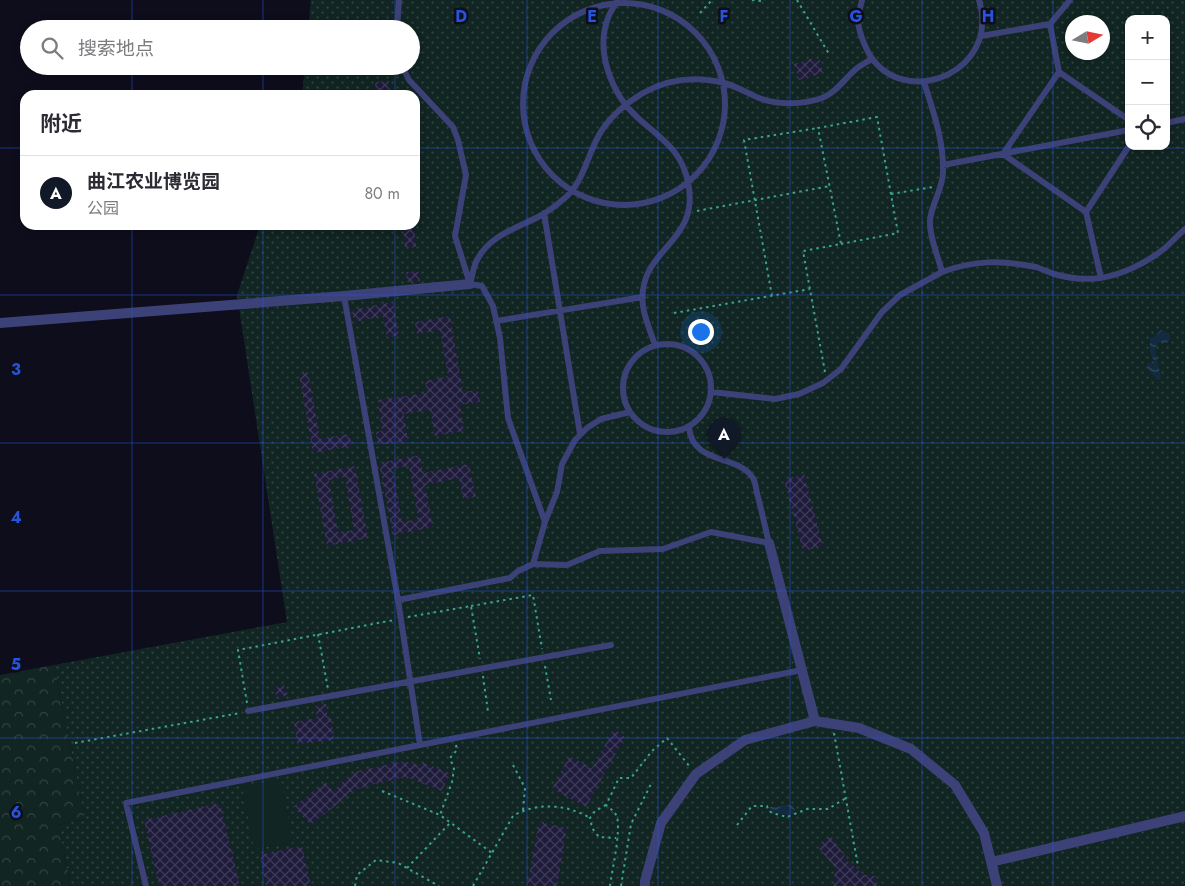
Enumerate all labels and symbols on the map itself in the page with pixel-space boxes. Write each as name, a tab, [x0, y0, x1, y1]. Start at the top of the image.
text: D	[455, 5, 467, 28]
text: E	[587, 5, 597, 28]
text: F	[720, 5, 728, 28]
text: G	[849, 5, 863, 28]
text: H	[982, 5, 994, 28]
north arrow	[1065, 15, 1110, 60]
your location	[688, 319, 714, 345]
text: 3	[11, 358, 21, 381]
pin: A	[708, 418, 740, 459]
text: 4	[10, 506, 22, 529]
text: 5	[11, 653, 21, 676]
text: 6	[11, 801, 21, 824]

